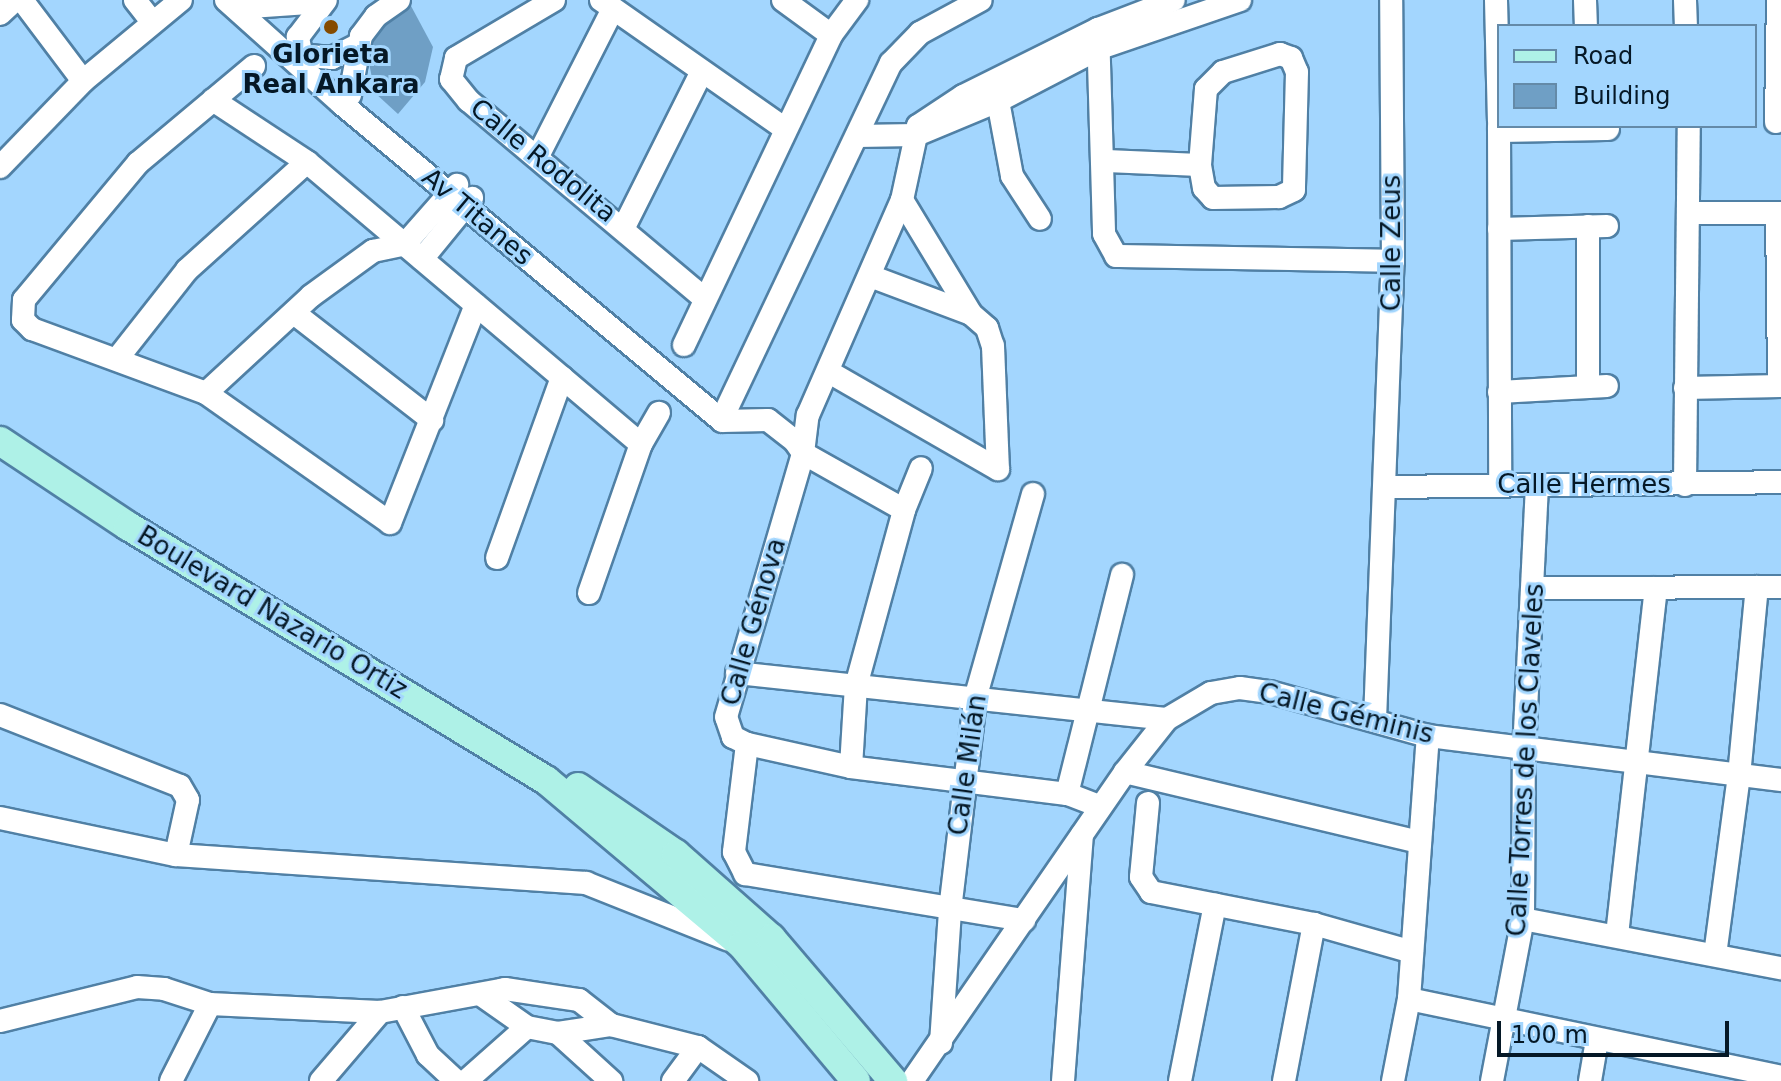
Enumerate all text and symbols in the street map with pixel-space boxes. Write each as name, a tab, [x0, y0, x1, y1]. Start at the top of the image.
marker: Glorieta Real Ankara	[322, 18, 340, 36]
legend	[1497, 24, 1757, 128]
place label: Glorieta Real Ankara	[243, 39, 419, 100]
text: Road	[1573, 42, 1633, 70]
text: Building	[1573, 82, 1670, 110]
street label: Calle Rodolita	[464, 93, 622, 229]
street label: Av Titanes	[416, 162, 538, 272]
street label: Calle Zeus	[1376, 175, 1408, 311]
street label: Calle Hermes	[1497, 469, 1671, 501]
street label: Boulevard Nazario Ortiz	[132, 520, 412, 706]
street label: Calle Génova	[715, 535, 793, 709]
street label: Calle Torres de los Claveles	[1501, 583, 1551, 937]
street label: Calle Géminis	[1256, 677, 1436, 751]
street label: Calle Milán	[943, 692, 993, 838]
scale bar	[1501, 1005, 1733, 1055]
text: 100 m	[1511, 1021, 1588, 1049]

